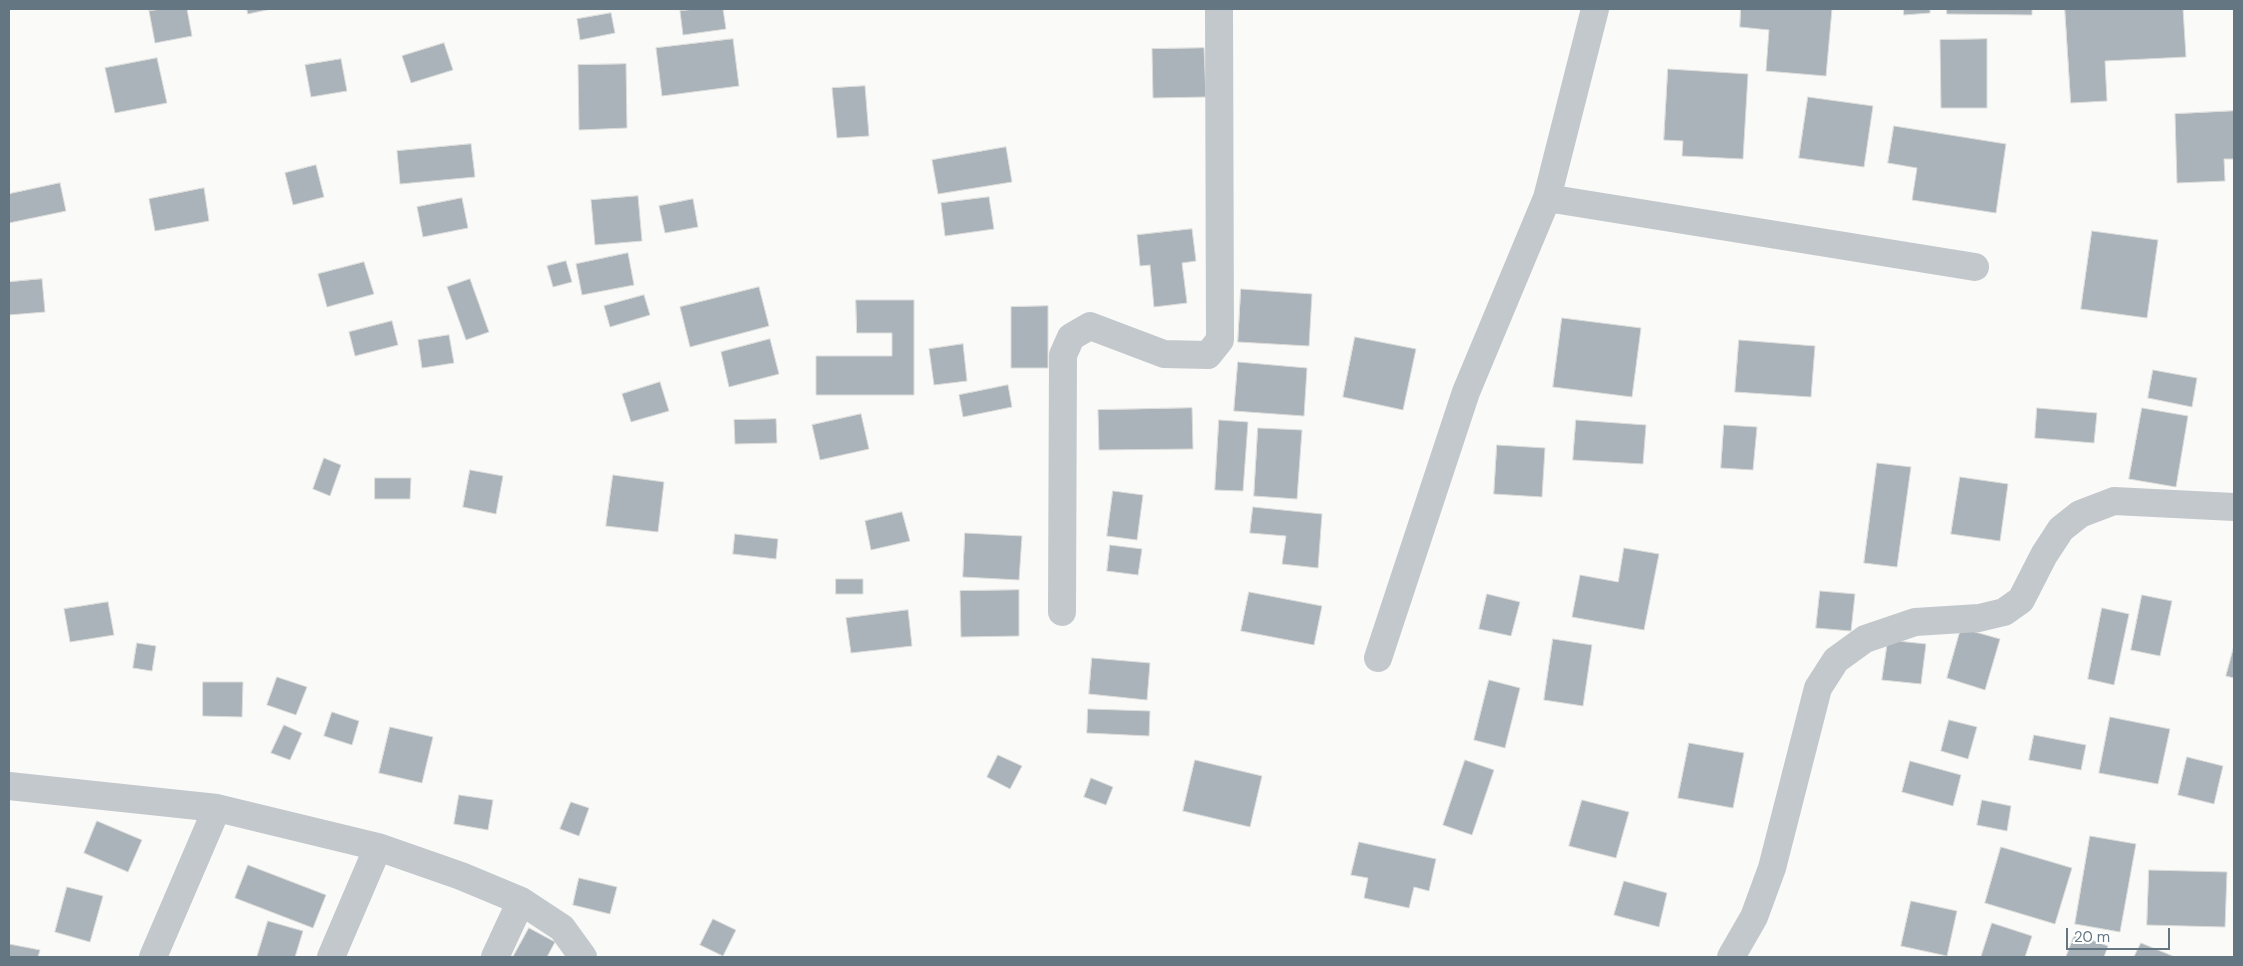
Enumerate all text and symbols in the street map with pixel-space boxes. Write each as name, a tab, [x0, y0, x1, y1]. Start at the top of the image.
scale bar	[2068, 918, 2172, 950]
text: 20 m	[2074, 927, 2110, 947]

